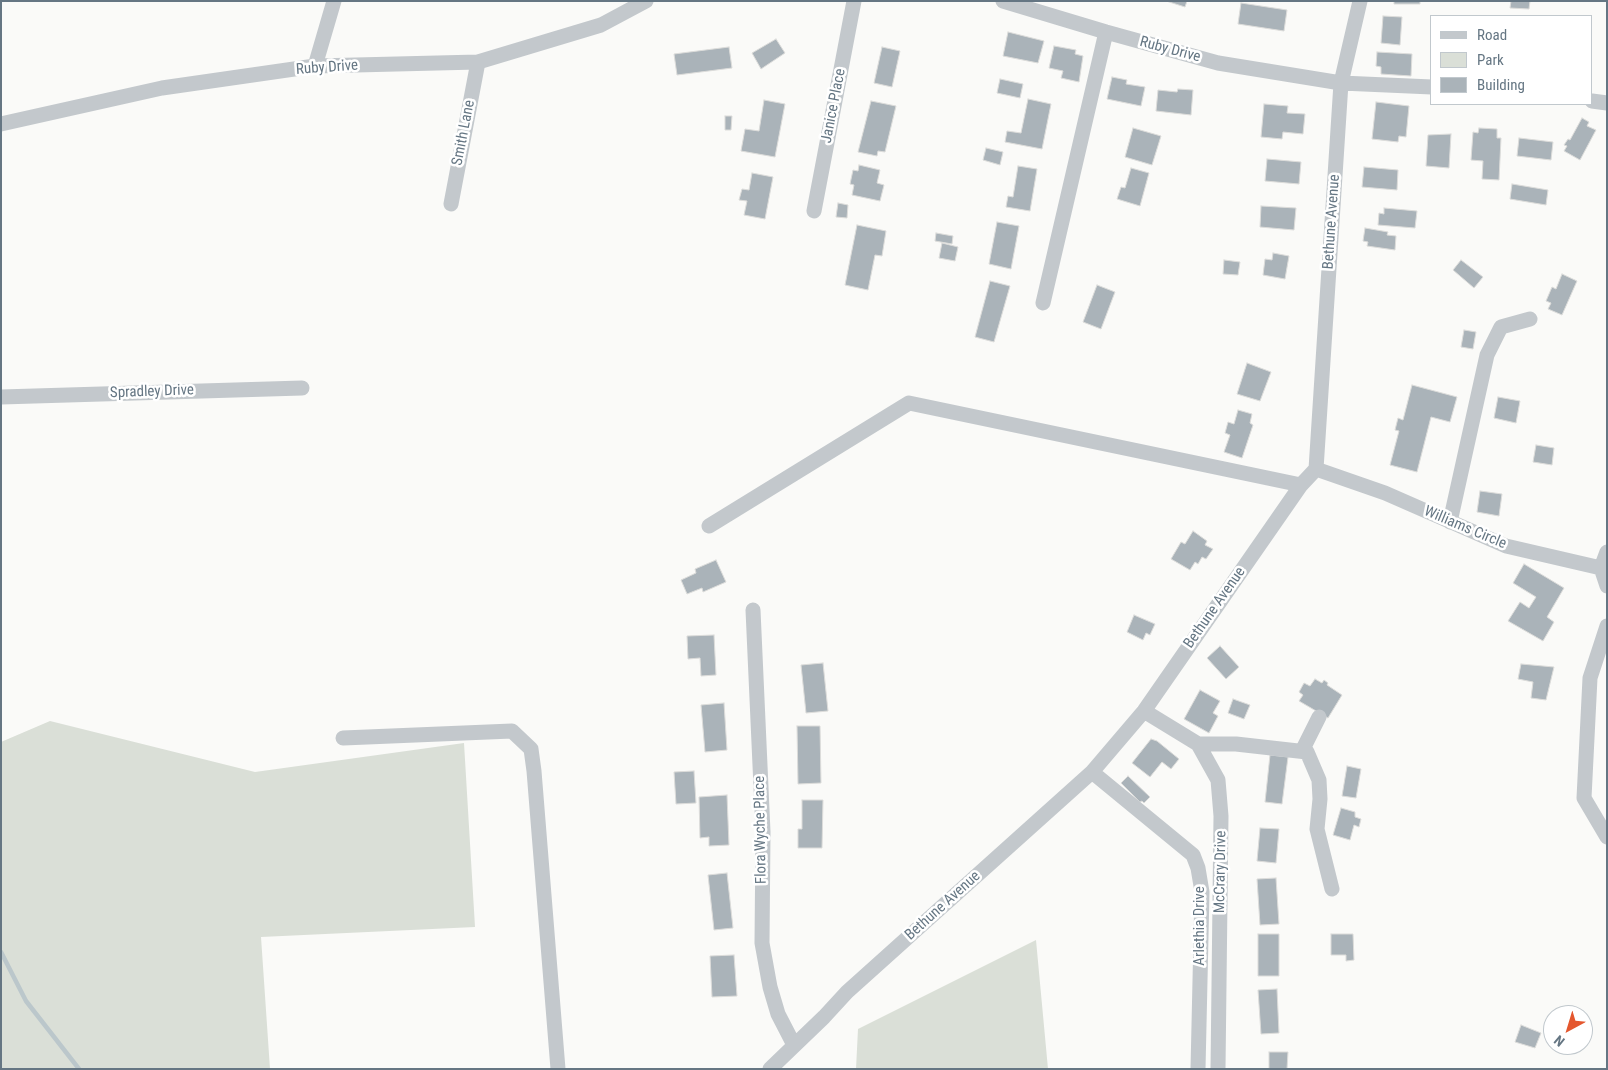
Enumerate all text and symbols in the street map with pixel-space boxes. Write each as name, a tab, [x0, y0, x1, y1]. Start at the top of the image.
legend	[1430, 15, 1593, 105]
text: Road	[1477, 26, 1507, 44]
street label: Ruby Drive	[1138, 33, 1202, 67]
text: Park	[1477, 51, 1504, 69]
street label: Ruby Drive	[295, 57, 359, 79]
street label: Janice Place	[818, 67, 850, 145]
text: Building	[1477, 76, 1525, 94]
street label: Smith Lane	[449, 99, 479, 167]
street label: Bethune Avenue	[1320, 174, 1344, 270]
street label: Spradley Drive	[110, 382, 194, 402]
street label: Williams Circle	[1421, 503, 1509, 553]
street label: Bethune Avenue	[1180, 564, 1250, 652]
street label: Flora Wyche Place	[751, 776, 771, 884]
street label: McCrary Drive	[1211, 831, 1231, 913]
street label: Bethune Avenue	[902, 868, 984, 944]
street label: Arlethia Drive	[1191, 886, 1209, 966]
north arrow	[1543, 1005, 1593, 1055]
text: N	[1551, 1032, 1568, 1050]

